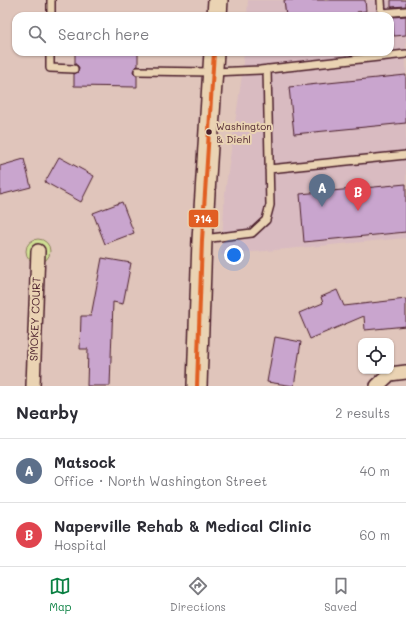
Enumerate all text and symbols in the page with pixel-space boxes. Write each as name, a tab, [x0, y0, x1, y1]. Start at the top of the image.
search box	[12, 12, 394, 56]
icon: search	[26, 23, 48, 45]
text: Search here	[58, 24, 149, 44]
place label: Washington & Diehl	[216, 119, 272, 146]
marker: Washington & Diehl	[204, 127, 214, 137]
pin: A	[309, 174, 335, 207]
pin: B	[345, 178, 371, 211]
line badge: 714	[188, 209, 219, 228]
text: 714	[194, 211, 212, 226]
your location	[224, 245, 244, 265]
street label: SMOKEY COURT	[26, 277, 43, 361]
map controls	[358, 338, 394, 374]
button: locate	[358, 338, 394, 374]
text: Nearby	[16, 401, 78, 423]
text: 2 results	[335, 404, 390, 421]
text: Matsock	[54, 452, 116, 472]
text: A	[24, 462, 34, 479]
text: 40 m	[360, 462, 390, 479]
text: Office · North Washington Street	[54, 472, 267, 489]
text: Naperville Rehab & Medical Clinic	[54, 516, 311, 536]
text: B	[25, 526, 33, 543]
text: 60 m	[360, 526, 390, 543]
text: Hospital	[54, 536, 106, 553]
tab: Map	[49, 575, 72, 614]
tab: Directions	[170, 575, 226, 614]
tab: Saved	[324, 575, 357, 614]

